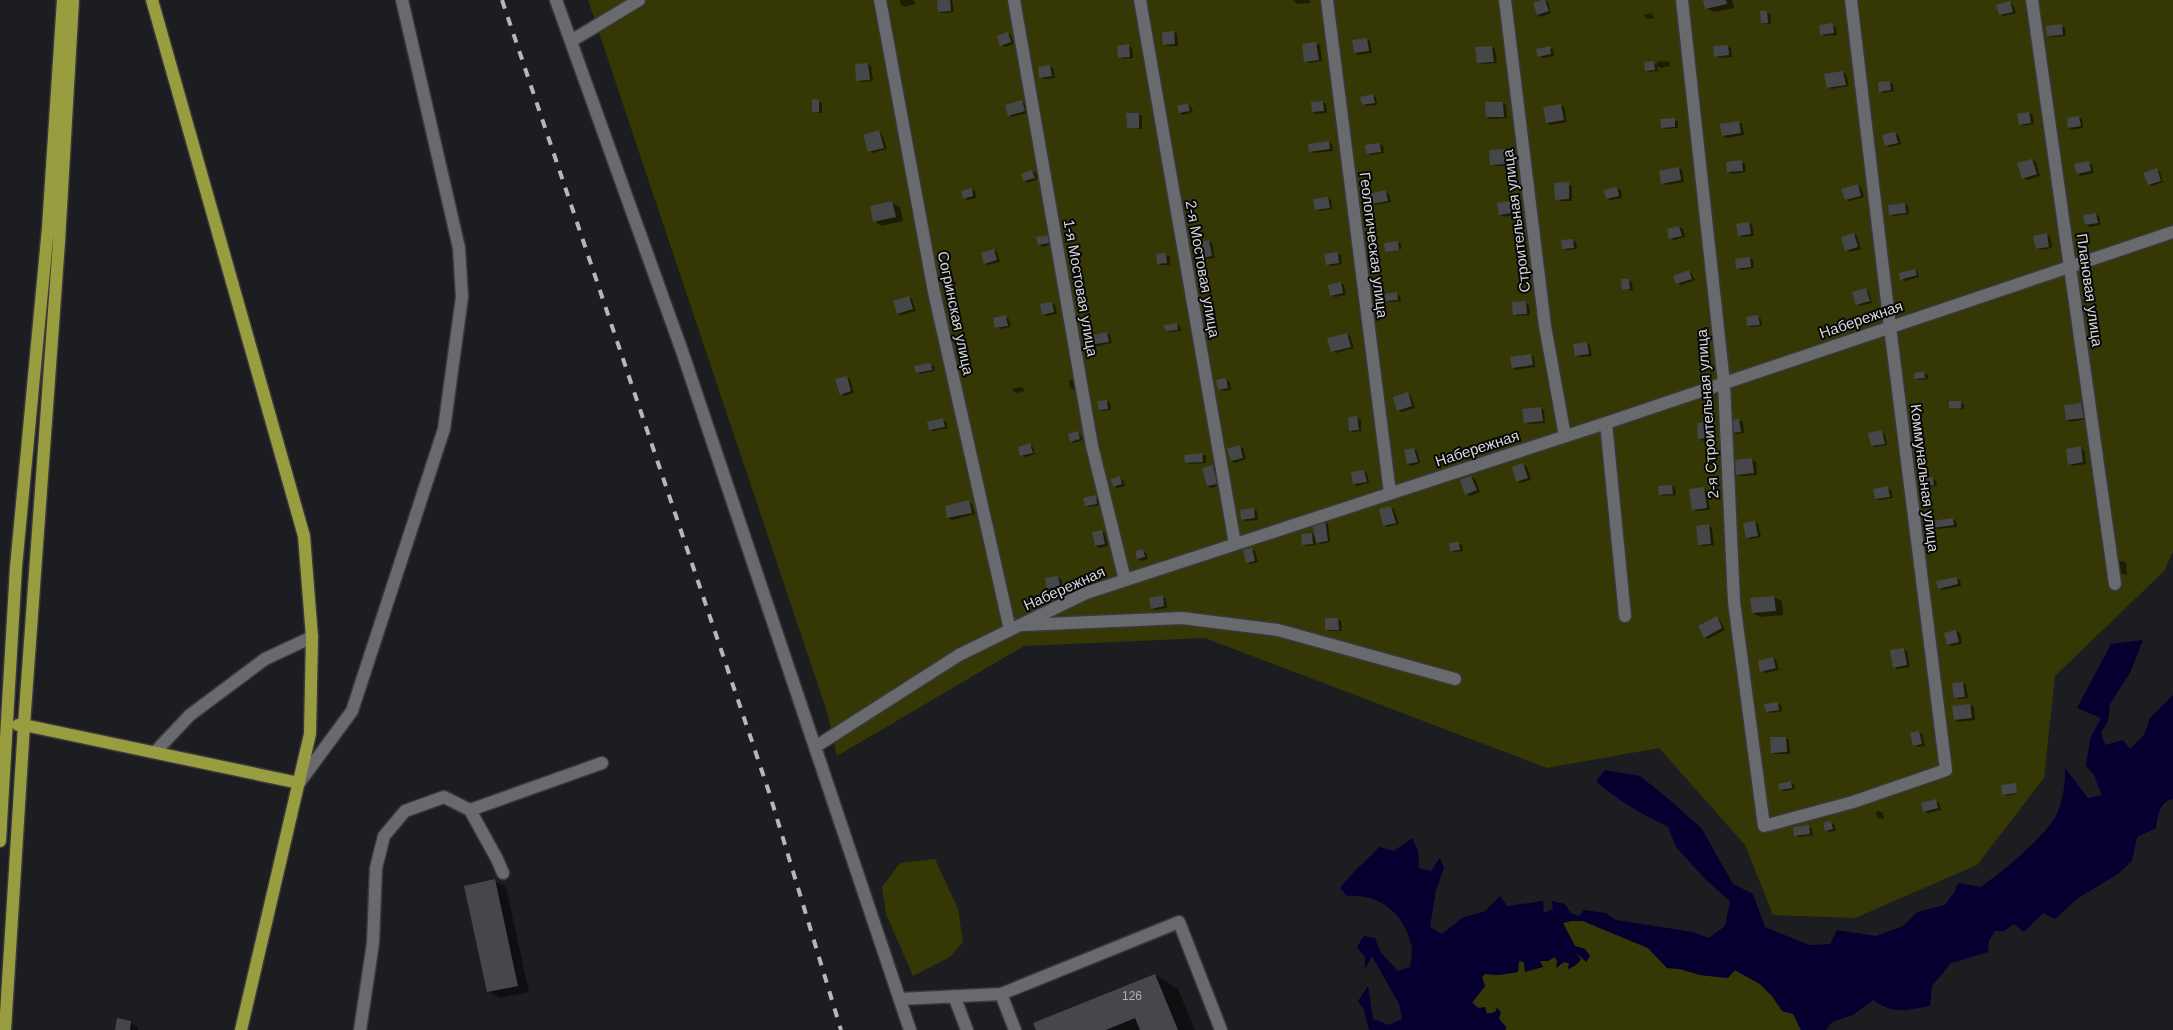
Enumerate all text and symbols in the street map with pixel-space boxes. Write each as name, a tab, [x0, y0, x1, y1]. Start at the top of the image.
street label: Строительная улица	[1499, 148, 1533, 294]
street label: Геологическая улица	[1357, 171, 1391, 320]
street label: 2-я Мостовая улица	[1183, 199, 1224, 339]
street label: 1-я Мостовая улица	[1061, 218, 1102, 358]
street label: Плановая улица	[2074, 232, 2106, 348]
street label: Согринская улица	[935, 250, 978, 377]
street label: Набережная	[1817, 297, 1905, 341]
street label: 2-я Строительная улица	[1693, 328, 1721, 499]
street label: Коммунальная улица	[1908, 403, 1943, 553]
street label: Набережная	[1433, 426, 1521, 470]
street label: Набережная	[1021, 562, 1107, 614]
house number: 126	[1122, 989, 1142, 1003]

